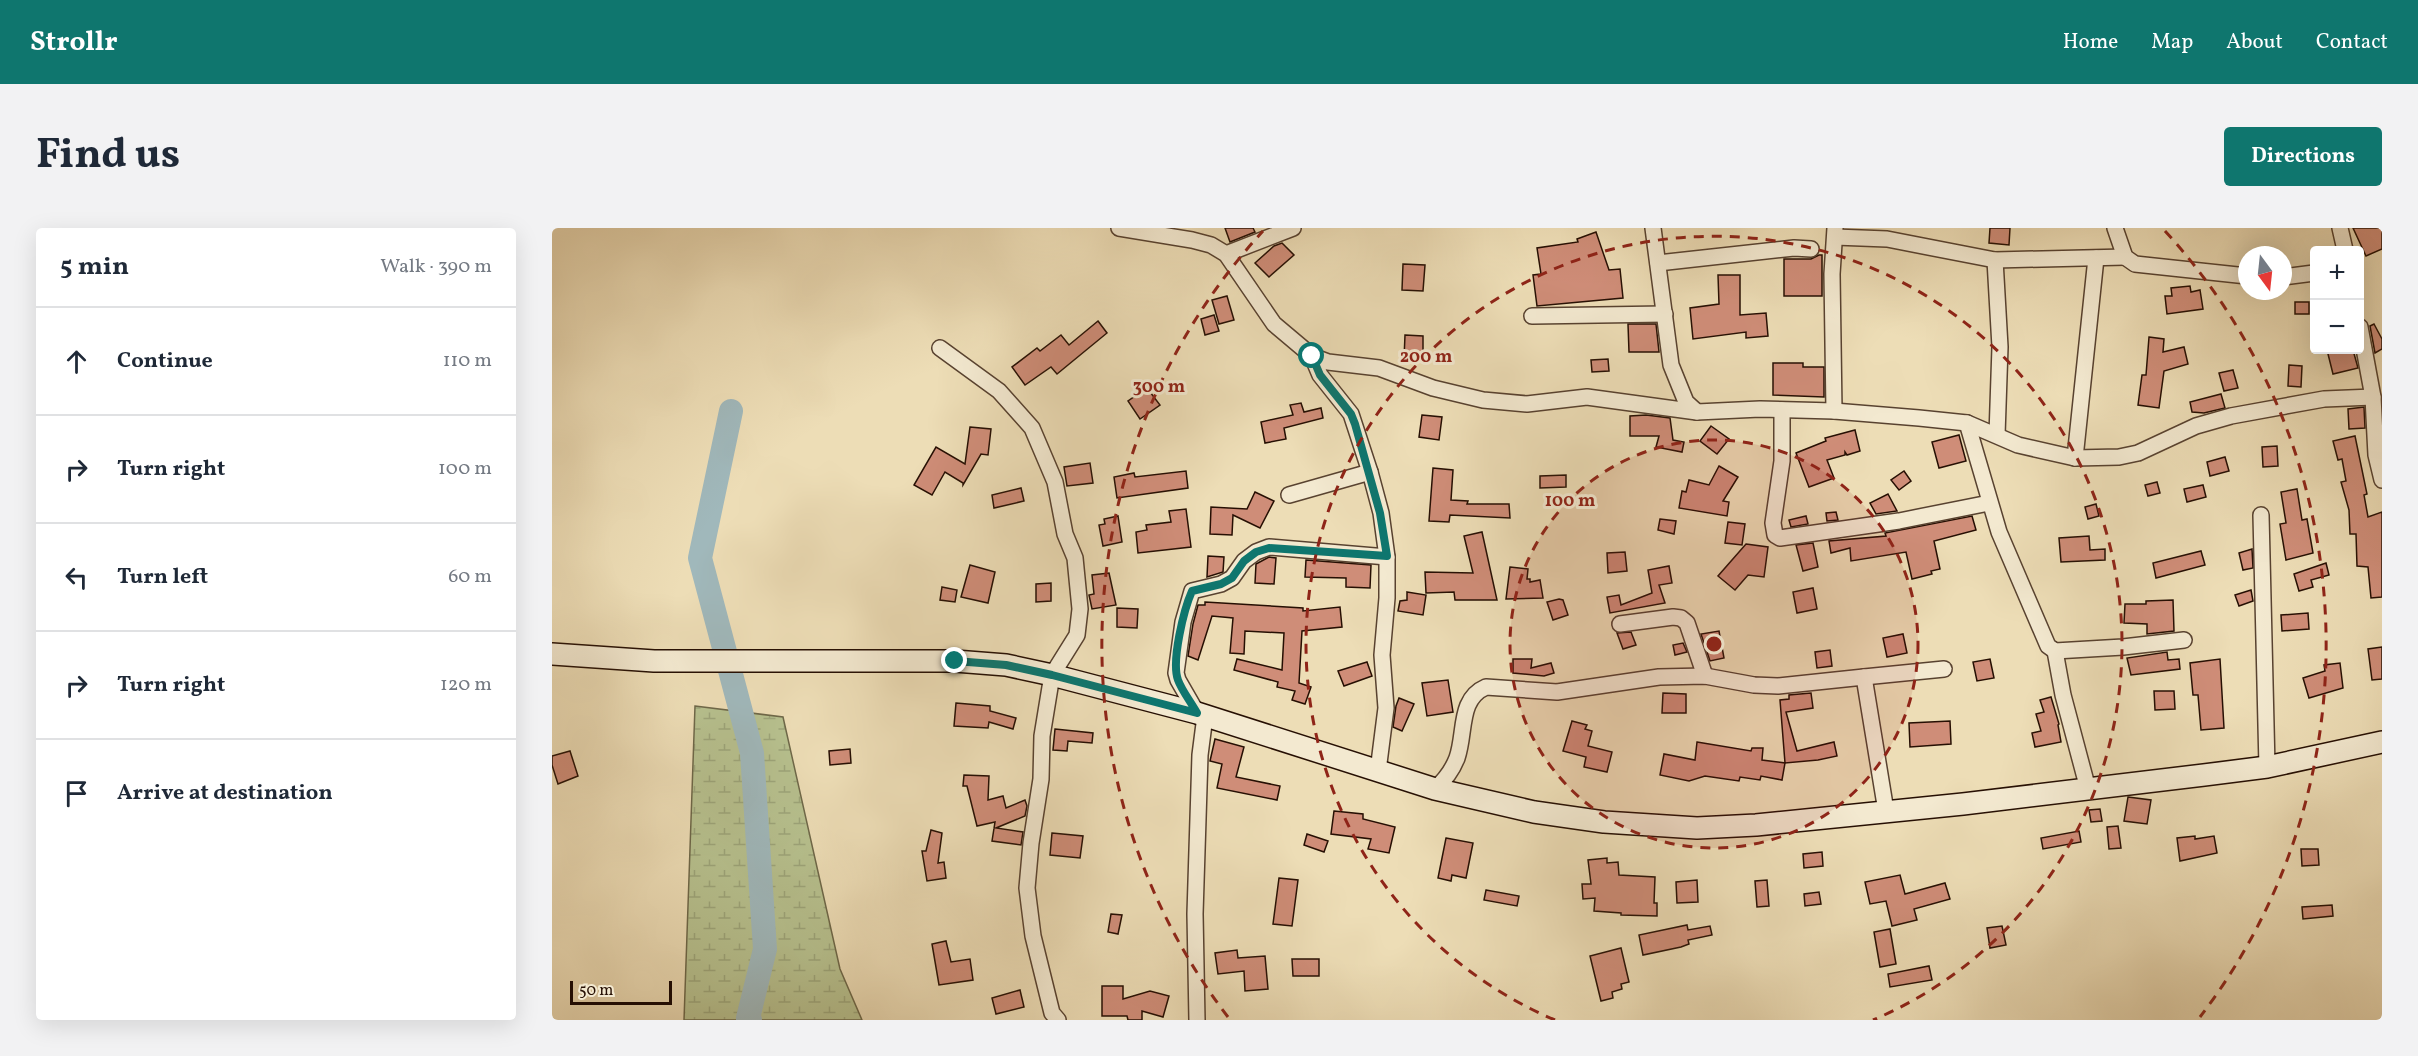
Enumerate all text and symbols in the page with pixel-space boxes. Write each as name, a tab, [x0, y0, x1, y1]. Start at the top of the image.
text: Strollr	[30, 23, 118, 62]
text: Home	[2063, 28, 2118, 57]
text: Map	[2151, 28, 2193, 57]
text: About	[2226, 28, 2283, 57]
text: Contact	[2316, 28, 2388, 57]
text: Find us	[36, 127, 180, 186]
button: Directions	[2224, 127, 2382, 186]
north arrow	[2238, 246, 2292, 300]
map controls	[2310, 246, 2364, 354]
button: +	[2310, 246, 2364, 300]
text: 5 min	[60, 249, 129, 285]
text: Walk · 390 m	[380, 253, 492, 281]
button: −	[2310, 300, 2364, 354]
route start	[1298, 342, 1324, 368]
icon: ahead	[60, 345, 93, 378]
text: 200 m	[1400, 345, 1452, 370]
text: Continue	[117, 346, 213, 377]
text: 110 m	[443, 347, 492, 375]
text: 300 m	[1133, 375, 1185, 400]
icon: right	[60, 453, 93, 486]
text: Turn right	[117, 454, 225, 485]
text: 100 m	[438, 455, 492, 483]
text: 100 m	[1545, 489, 1595, 514]
icon: left	[60, 561, 93, 594]
text: Turn left	[117, 562, 208, 593]
text: 60 m	[448, 563, 492, 591]
centre of rings	[1704, 634, 1724, 654]
route end	[941, 647, 967, 673]
icon: right	[60, 669, 93, 702]
text: Turn right	[117, 670, 225, 701]
text: 120 m	[440, 671, 492, 699]
icon: arrive	[60, 777, 93, 810]
text: Arrive at destination	[117, 778, 333, 809]
scale bar	[570, 978, 672, 1006]
text: 50 m	[579, 980, 613, 1002]

